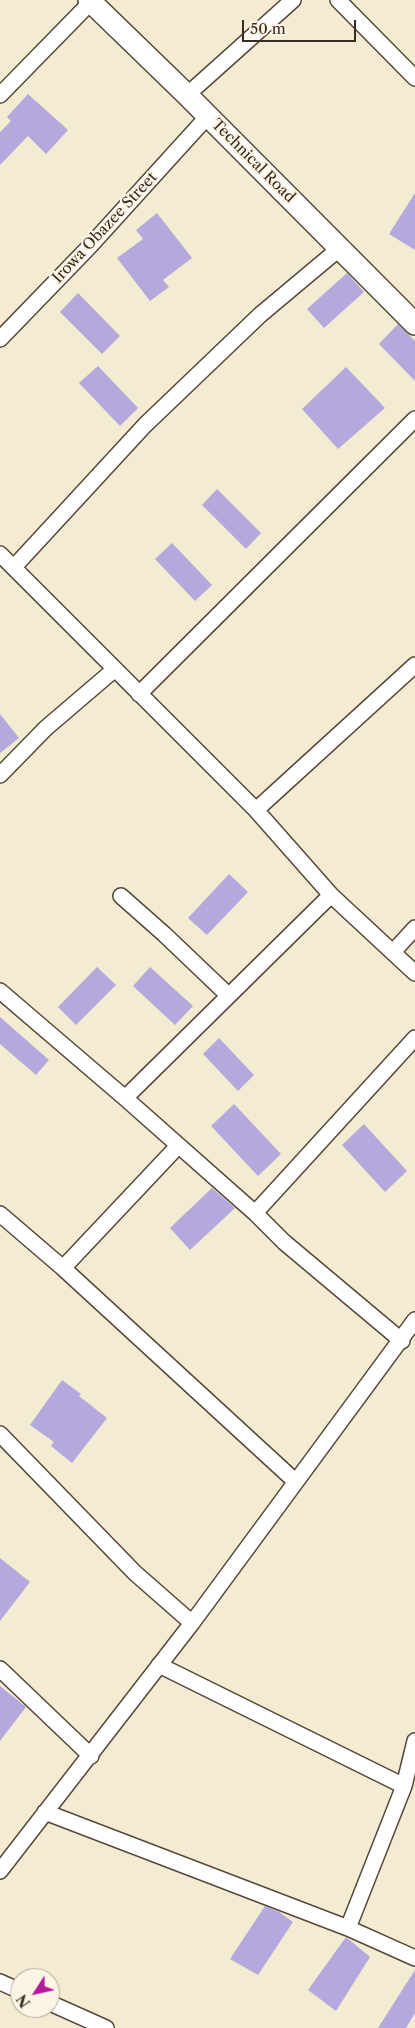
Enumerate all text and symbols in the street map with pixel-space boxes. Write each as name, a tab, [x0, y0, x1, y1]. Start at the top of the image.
scale bar	[245, 10, 359, 42]
text: 50 m	[250, 19, 286, 38]
street label: Technical Road	[207, 115, 299, 207]
street label: Irowa Obazee Street	[49, 169, 161, 287]
north arrow	[10, 1968, 60, 2018]
text: N	[13, 1991, 34, 2011]

